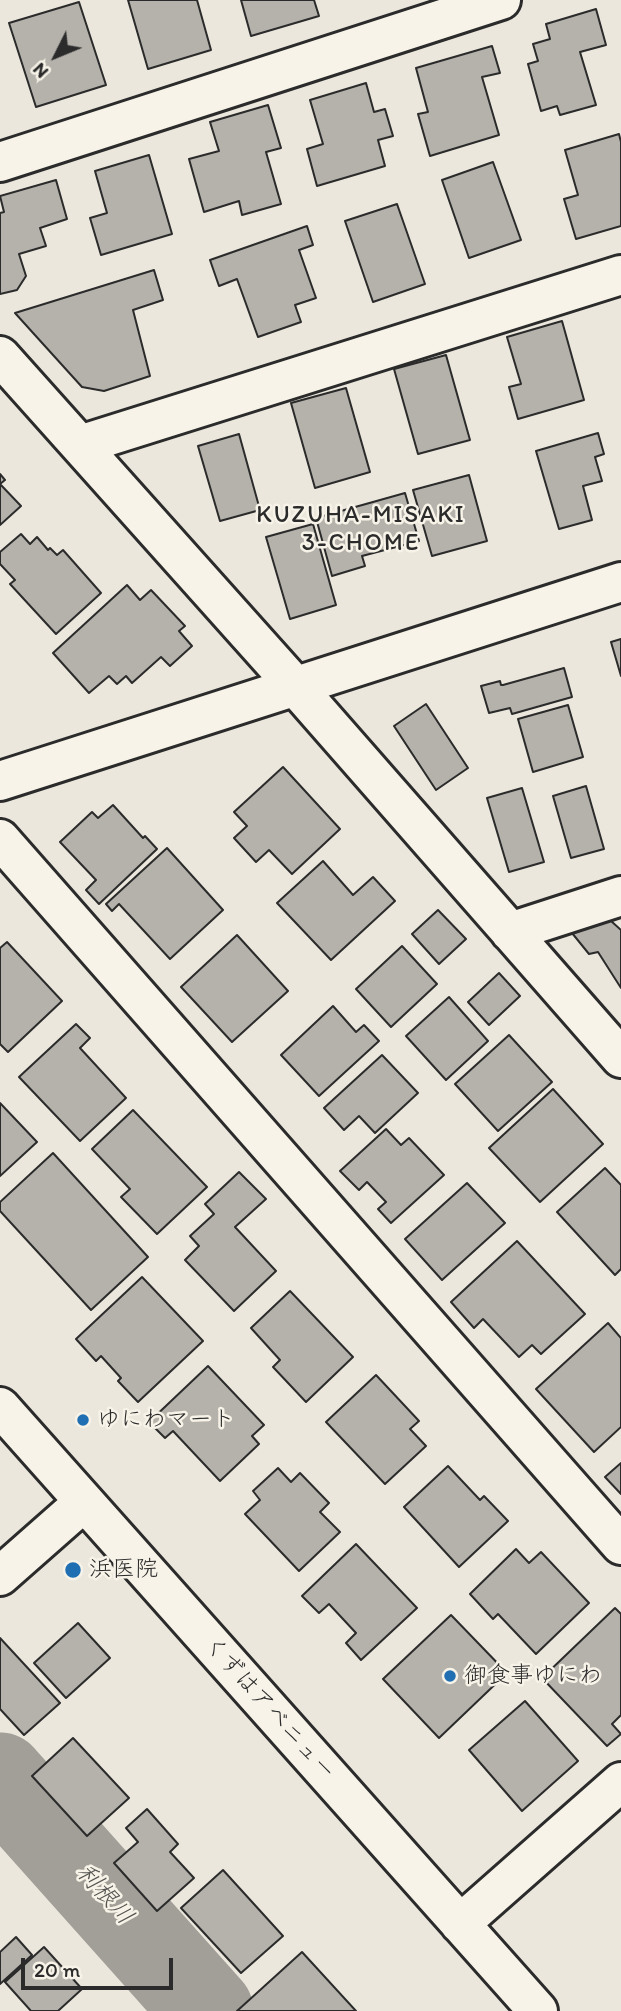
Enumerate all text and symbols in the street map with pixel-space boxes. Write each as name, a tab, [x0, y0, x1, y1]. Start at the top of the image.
north arrow	[21, 21, 91, 91]
text: N	[27, 58, 53, 83]
district label: KUZUHA-MISAKI 3-CHOME	[258, 502, 464, 558]
place label: ゆにわマート	[97, 1406, 235, 1434]
marker: ゆにわマート	[75, 1412, 91, 1428]
place label: 浜医院	[89, 1556, 158, 1584]
marker: 浜医院	[63, 1560, 83, 1580]
street label: くずはアベニュー	[197, 1631, 341, 1787]
place label: 御食事ゆにわ	[464, 1662, 602, 1690]
marker: 御食事ゆにわ	[442, 1668, 458, 1684]
water label: 利根川	[69, 1859, 139, 1931]
scale bar	[24, 1944, 177, 1988]
text: 20 m	[34, 1957, 80, 1982]

